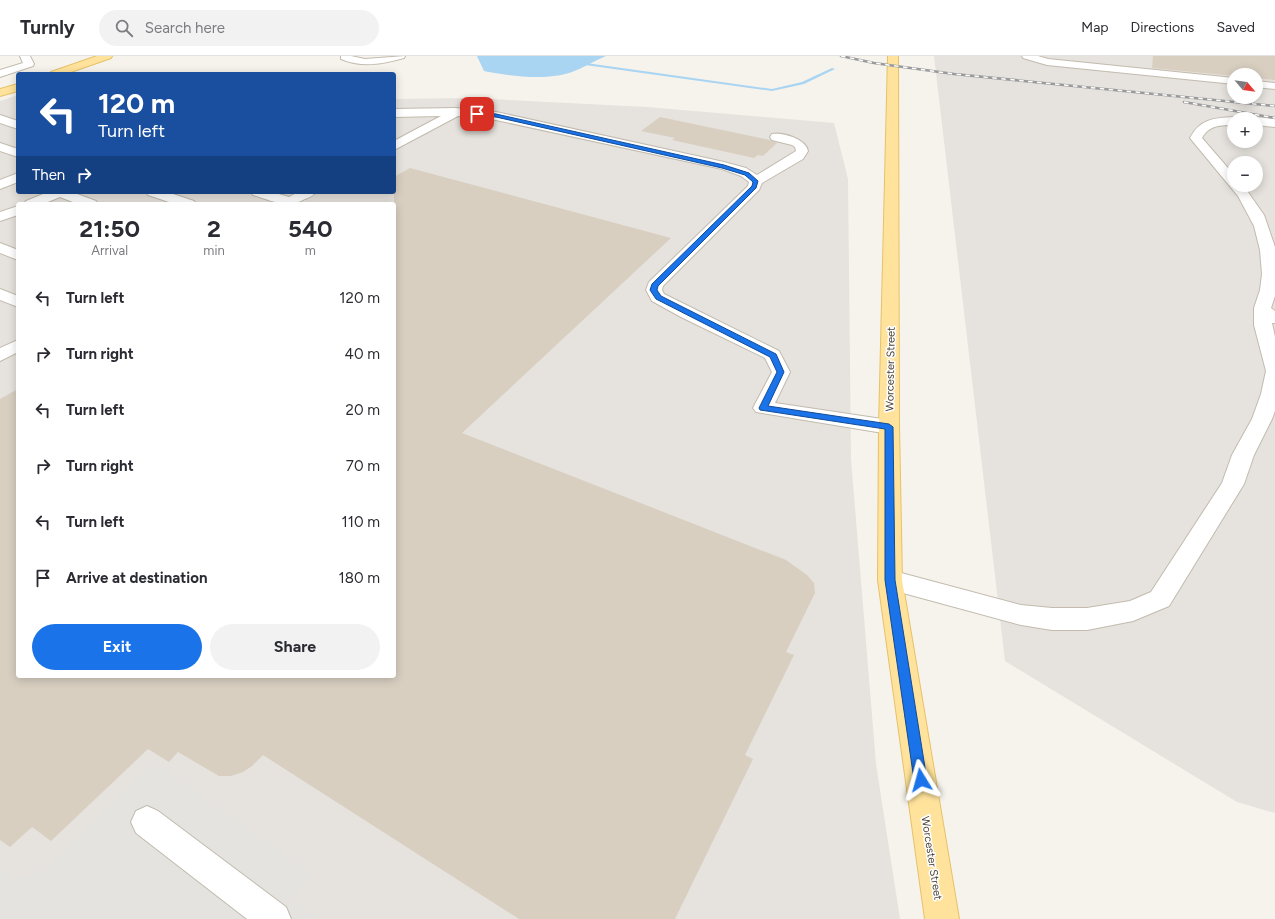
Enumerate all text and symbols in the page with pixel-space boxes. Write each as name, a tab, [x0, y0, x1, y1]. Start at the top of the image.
search box	[99, 10, 379, 46]
text: Turnly	[20, 16, 75, 39]
icon: search	[113, 17, 135, 39]
text: Search here	[145, 19, 225, 37]
text: Map	[1081, 19, 1109, 36]
text: Directions	[1131, 19, 1194, 36]
text: Saved	[1216, 19, 1255, 36]
north arrow	[1227, 68, 1263, 104]
map controls	[1227, 68, 1263, 192]
text: 120 m	[98, 86, 175, 120]
icon: left	[32, 88, 84, 140]
pin	[460, 97, 494, 131]
icon: arrive	[466, 103, 488, 125]
button: +	[1227, 112, 1263, 148]
text: Turn left	[98, 120, 165, 142]
button: −	[1227, 156, 1263, 192]
icon: right	[73, 164, 95, 186]
text: Then	[32, 166, 65, 184]
text: 21:50	[79, 214, 140, 243]
text: 2	[207, 214, 221, 243]
text: 540	[288, 214, 333, 243]
text: Arrival	[91, 243, 128, 258]
text: min	[203, 243, 225, 258]
text: m	[305, 243, 316, 258]
icon: left	[32, 287, 54, 309]
text: Turn left	[66, 289, 124, 307]
text: 120 m	[339, 289, 380, 307]
street label: Worcester Street	[883, 327, 898, 411]
icon: right	[32, 343, 54, 365]
text: Turn right	[66, 345, 134, 363]
text: 40 m	[345, 345, 380, 363]
icon: left	[32, 399, 54, 421]
text: Turn left	[66, 401, 124, 419]
text: 20 m	[346, 401, 380, 419]
icon: right	[32, 455, 54, 477]
text: Turn right	[66, 457, 134, 475]
text: 70 m	[346, 457, 380, 475]
icon: left	[32, 511, 54, 533]
text: Turn left	[66, 513, 124, 531]
text: 110 m	[342, 513, 380, 531]
icon: arrive	[32, 567, 54, 589]
text: Arrive at destination	[66, 569, 207, 587]
text: 180 m	[339, 569, 380, 587]
button: Exit	[32, 624, 202, 670]
button: Share	[210, 624, 380, 670]
position arrow	[900, 759, 942, 801]
street label: Worcester Street	[918, 815, 945, 901]

